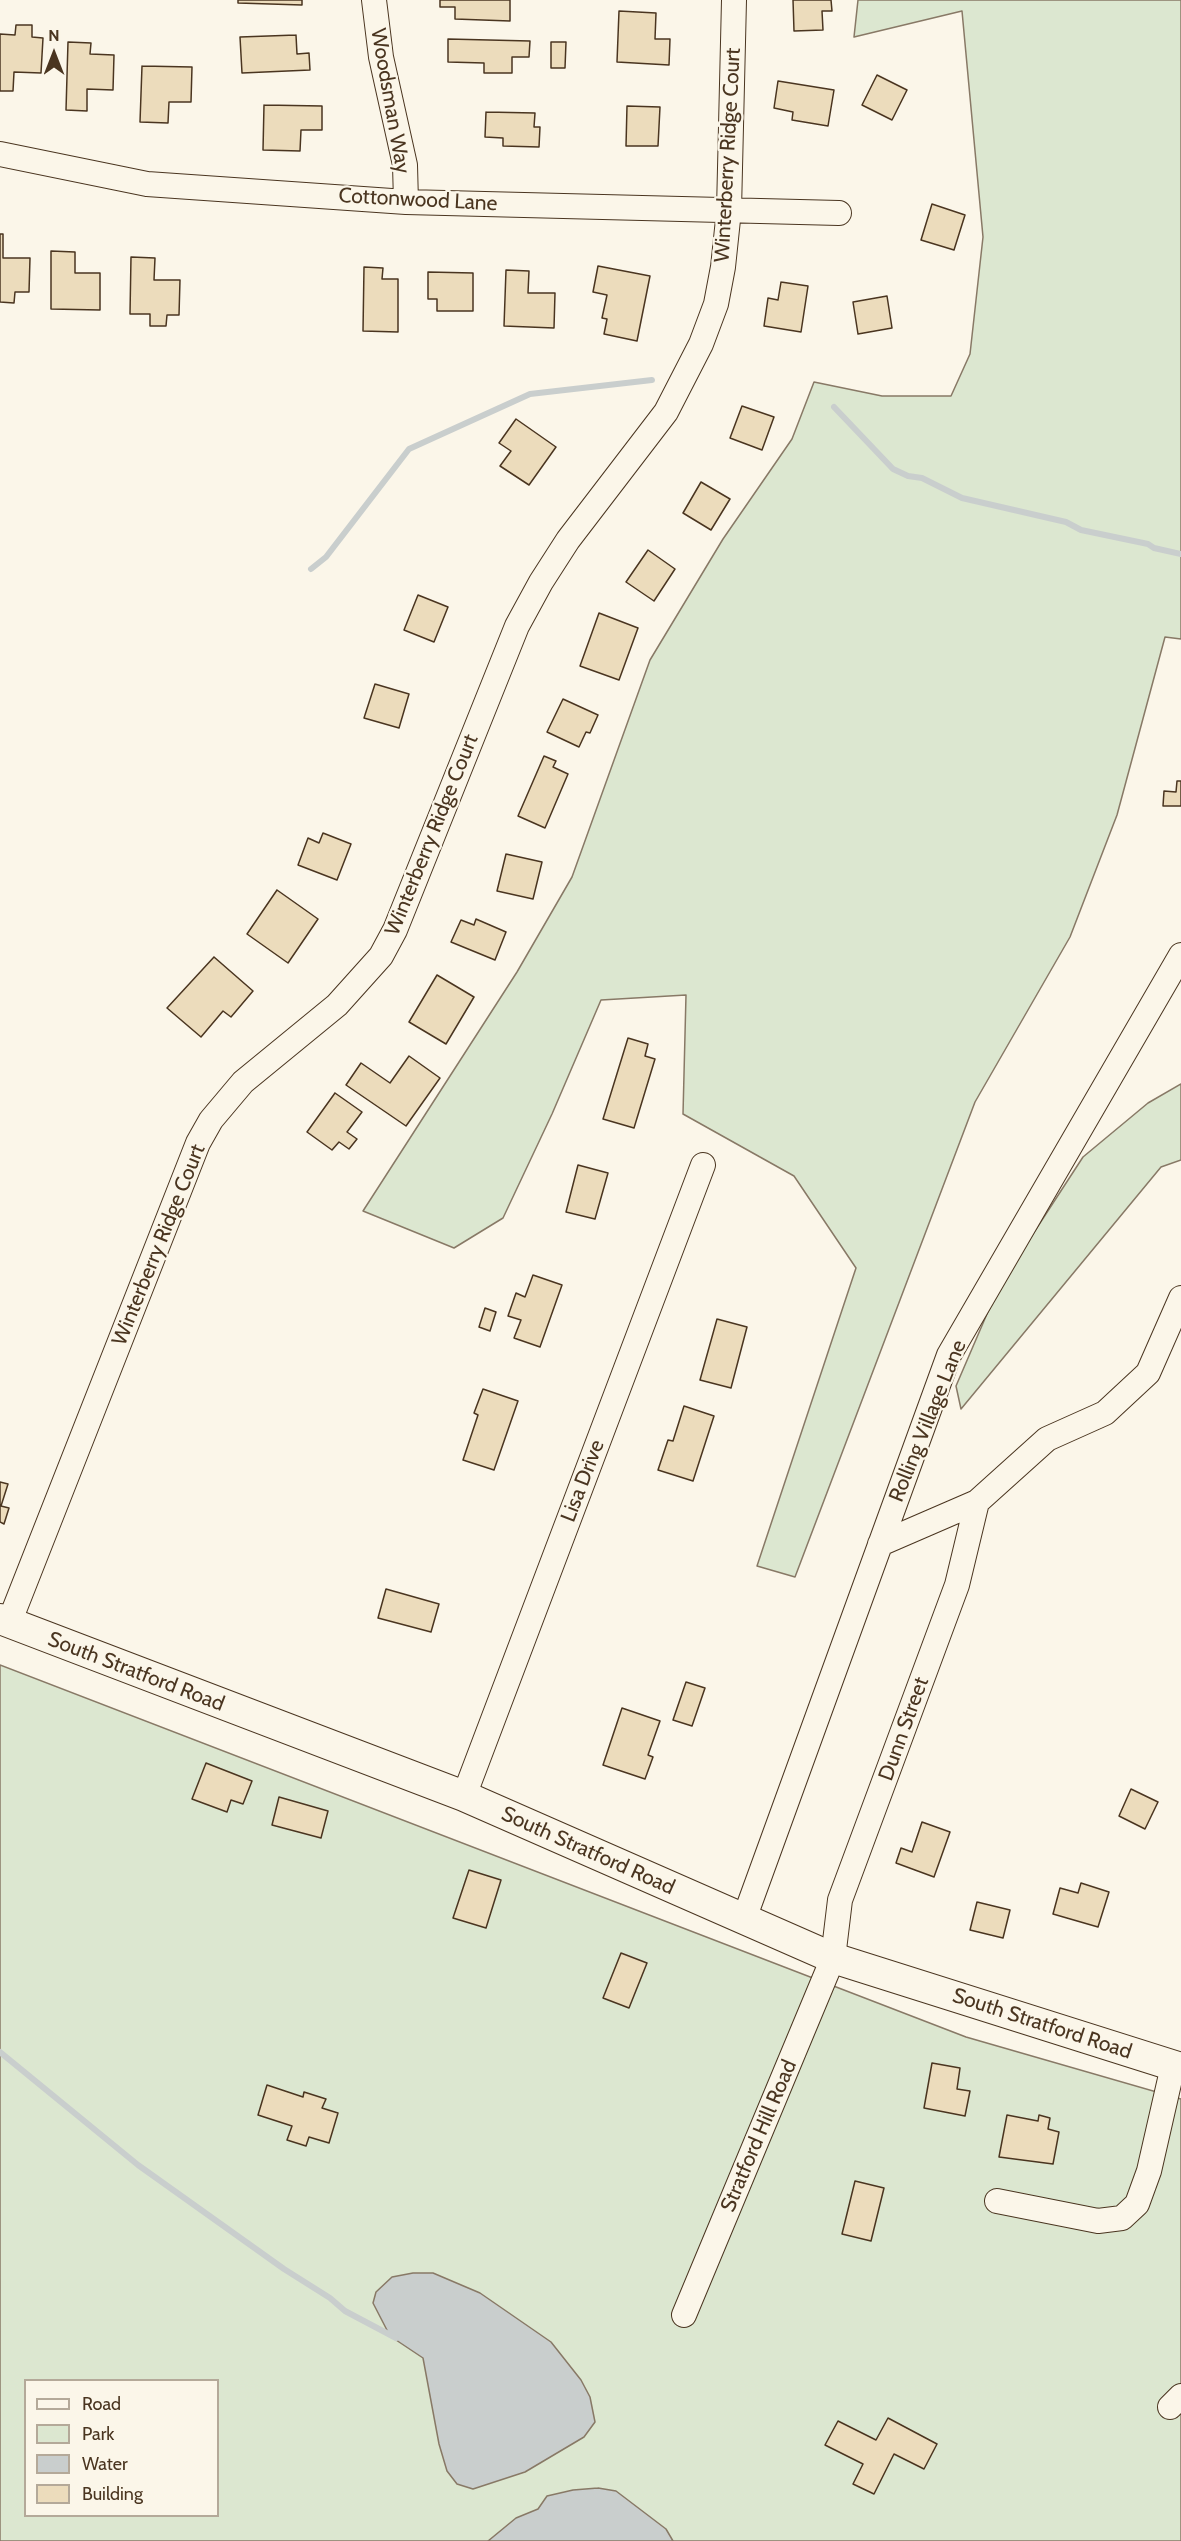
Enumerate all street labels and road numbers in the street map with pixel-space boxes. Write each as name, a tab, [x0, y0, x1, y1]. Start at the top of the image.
street label: Woodsman Way	[365, 27, 415, 175]
street label: Winterberry Ridge Court	[710, 47, 746, 263]
street label: Cottonwood Lane	[338, 183, 498, 217]
street label: Winterberry Ridge Court	[380, 731, 484, 939]
street label: Winterberry Ridge Court	[107, 1141, 211, 1349]
street label: Rolling Village Lane	[884, 1336, 972, 1506]
street label: Lisa Drive	[556, 1437, 610, 1525]
street label: South Stratford Road	[44, 1627, 228, 1717]
street label: Dunn Street	[874, 1674, 934, 1784]
street label: South Stratford Road	[497, 1801, 679, 1901]
street label: South Stratford Road	[949, 1983, 1135, 2065]
street label: Stratford Hill Road	[716, 2056, 802, 2216]

